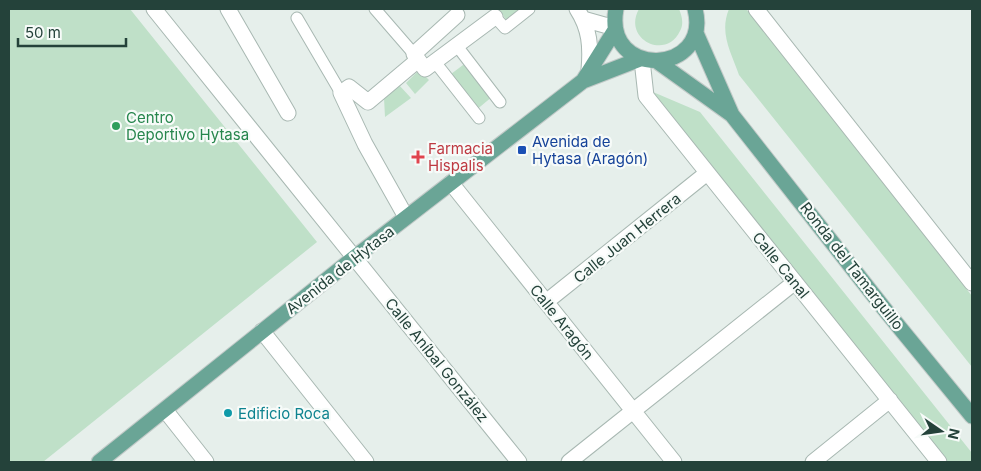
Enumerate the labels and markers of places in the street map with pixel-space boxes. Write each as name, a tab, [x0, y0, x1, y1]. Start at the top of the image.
place label: Centro Deportivo Hytasa	[126, 108, 249, 144]
marker: Centro Deportivo Hytasa	[110, 120, 122, 132]
place label: Avenida de Hytasa (Aragón)	[532, 132, 648, 168]
place label: Farmacia Hispalis	[428, 139, 493, 175]
marker: Avenida de Hytasa (Aragón)	[516, 144, 528, 156]
marker: Farmacia Hispalis	[412, 151, 424, 163]
place label: Edificio Roca	[238, 404, 330, 423]
marker: Edificio Roca	[222, 407, 234, 419]

